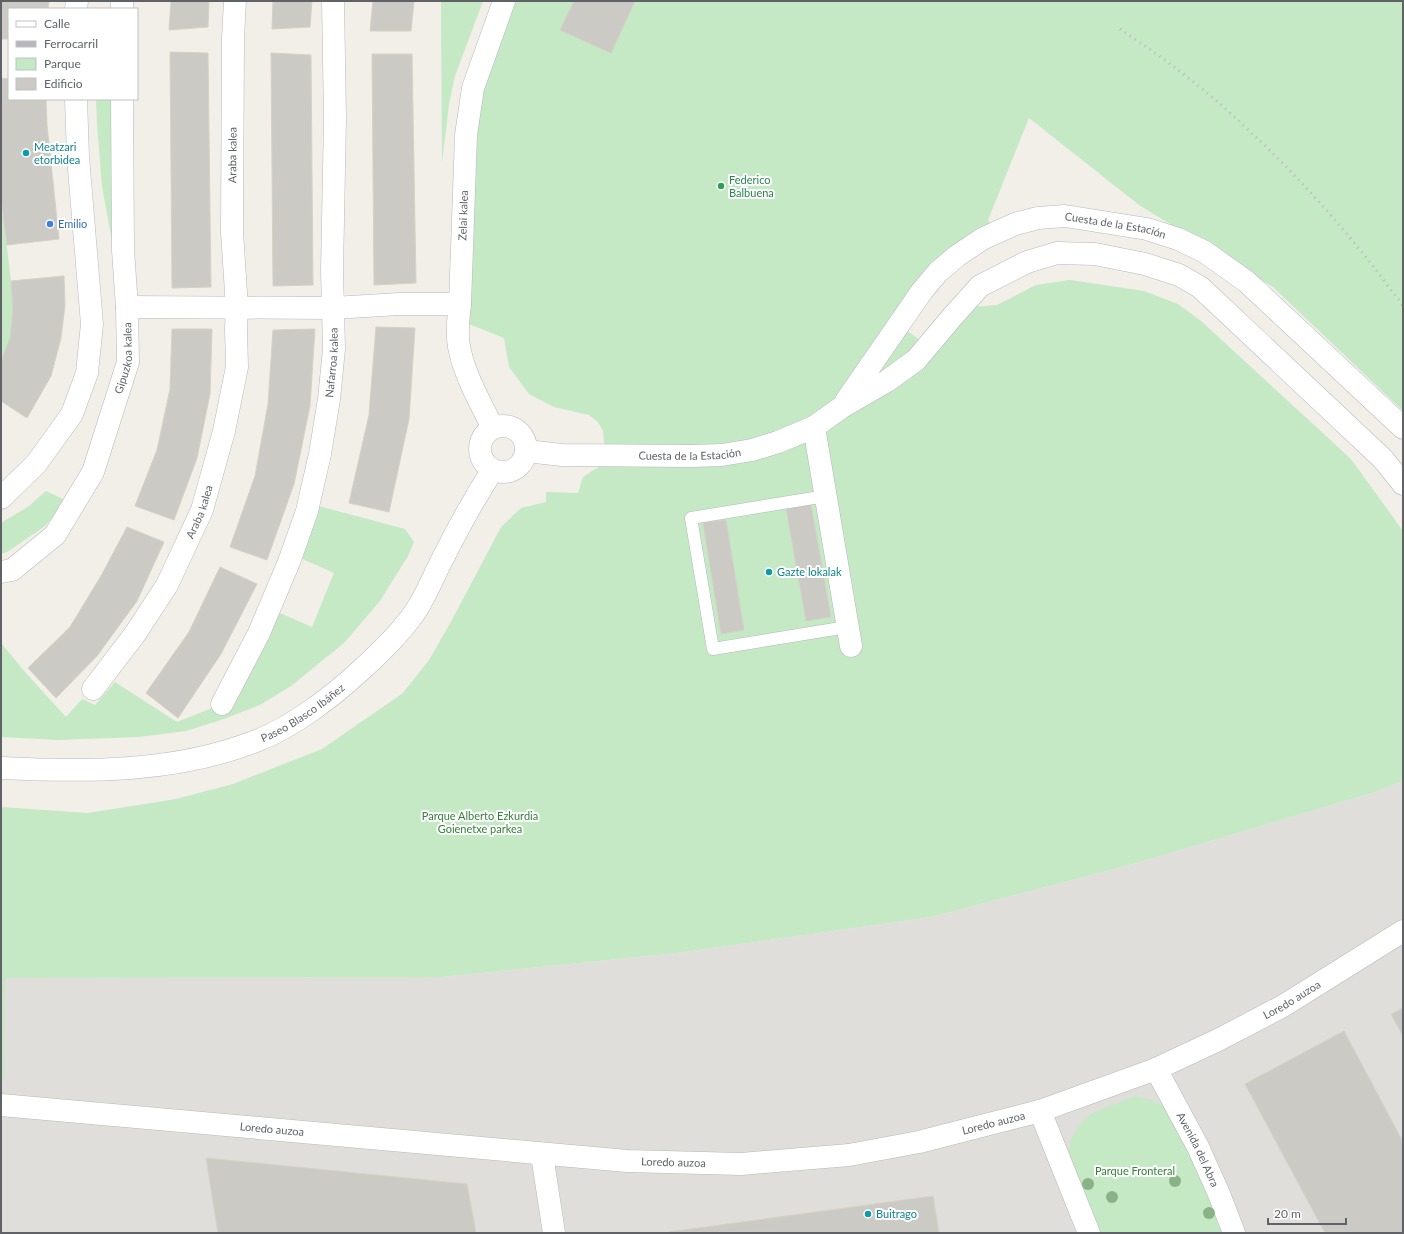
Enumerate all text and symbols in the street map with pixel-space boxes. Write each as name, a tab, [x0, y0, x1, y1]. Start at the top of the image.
legend	[8, 8, 138, 100]
text: Calle	[44, 16, 70, 31]
text: Ferrocarril	[44, 36, 98, 51]
text: Parque	[44, 56, 81, 71]
text: Edificio	[44, 76, 83, 91]
street label: Araba kalea	[225, 127, 239, 183]
place label: Meatzari etorbidea	[34, 140, 80, 166]
marker: Meatzari etorbidea	[21, 148, 31, 158]
place label: Federico Balbuena	[729, 173, 774, 199]
marker: Federico Balbuena	[716, 181, 726, 191]
street label: Zelai kalea	[455, 190, 470, 241]
street label: Cuesta de la Estación	[1064, 209, 1168, 241]
place label: Emilio	[58, 217, 87, 230]
marker: Emilio	[45, 219, 55, 229]
street label: Gipuzkoa kalea	[111, 322, 134, 395]
street label: Nafarroa kalea	[322, 327, 340, 398]
street label: Cuesta de la Estación	[638, 445, 742, 462]
street label: Araba kalea	[183, 483, 215, 540]
place label: Gazte lokalak	[777, 565, 842, 578]
marker: Gazte lokalak	[764, 567, 774, 577]
street label: Paseo Blasco Ibáñez	[259, 681, 347, 744]
park label: Parque Alberto Ezkurdia Goienetxe parkea	[422, 809, 538, 835]
street label: Loredo auzoa	[1261, 977, 1323, 1021]
street label: Loredo auzoa	[960, 1108, 1026, 1137]
street label: Avenida del Abra	[1175, 1110, 1222, 1189]
street label: Loredo auzoa	[239, 1119, 305, 1138]
street label: Loredo auzoa	[641, 1154, 706, 1169]
park label: Parque Fronteral	[1095, 1164, 1175, 1177]
scale bar	[1268, 1200, 1346, 1226]
text: 20 m	[1274, 1206, 1301, 1221]
place label: Buitrago	[876, 1207, 917, 1220]
marker: Buitrago	[863, 1209, 873, 1219]

